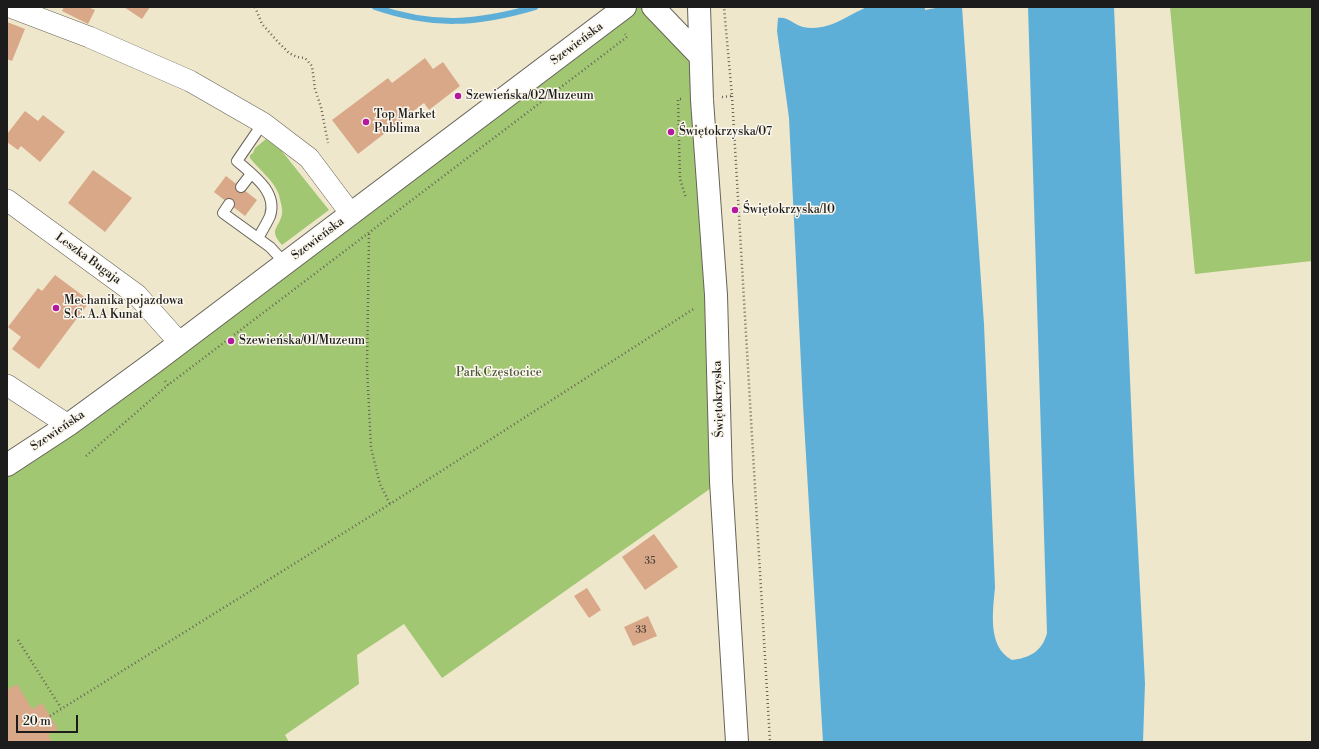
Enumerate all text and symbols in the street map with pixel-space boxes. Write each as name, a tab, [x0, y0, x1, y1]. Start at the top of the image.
street label: Szewieńska	[548, 20, 606, 68]
place label: Szewieńska/02/Muzeum	[466, 89, 594, 103]
marker: Szewieńska/02/Muzeum	[453, 91, 463, 101]
place label: Top Market Publima	[374, 108, 436, 136]
marker: Top Market Publima	[361, 117, 371, 127]
place label: Świętokrzyska/07	[679, 125, 772, 139]
marker: Świętokrzyska/07	[666, 127, 676, 137]
place label: Świętokrzyska/10	[743, 203, 835, 217]
marker: Świętokrzyska/10	[730, 205, 740, 215]
street label: Szewieńska	[289, 215, 347, 263]
street label: Leszka Bugaja	[52, 230, 124, 288]
place label: Mechanika pojazdowa S.C. A.A Kunat	[64, 294, 183, 322]
marker: Mechanika pojazdowa S.C. A.A Kunat	[51, 303, 61, 313]
place label: Szewieńska/01/Muzeum	[239, 334, 365, 348]
marker: Szewieńska/01/Muzeum	[226, 336, 236, 346]
street label: Świętokrzyska	[710, 360, 728, 438]
park label: Park Częstocice	[456, 366, 542, 380]
street label: Szewieńska	[28, 408, 88, 454]
house number: 35	[644, 556, 656, 568]
house number: 33	[635, 625, 647, 637]
scale bar	[18, 707, 80, 733]
text: 20 m	[23, 714, 51, 729]

